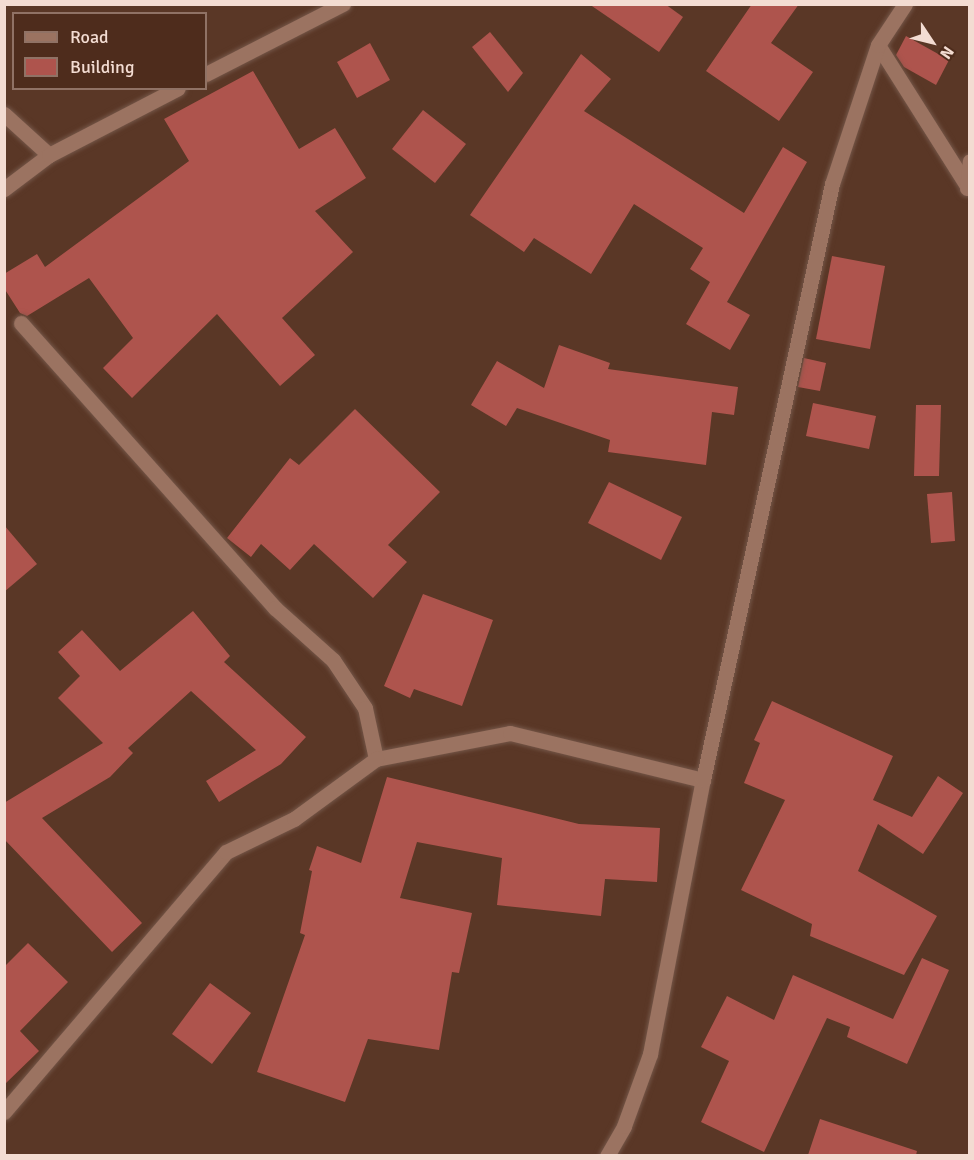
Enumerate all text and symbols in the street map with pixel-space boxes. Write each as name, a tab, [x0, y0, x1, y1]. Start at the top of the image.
legend	[12, 12, 207, 90]
north arrow	[902, 12, 962, 72]
text: Road	[70, 26, 109, 48]
text: N	[935, 42, 958, 63]
text: Building	[70, 56, 134, 78]

